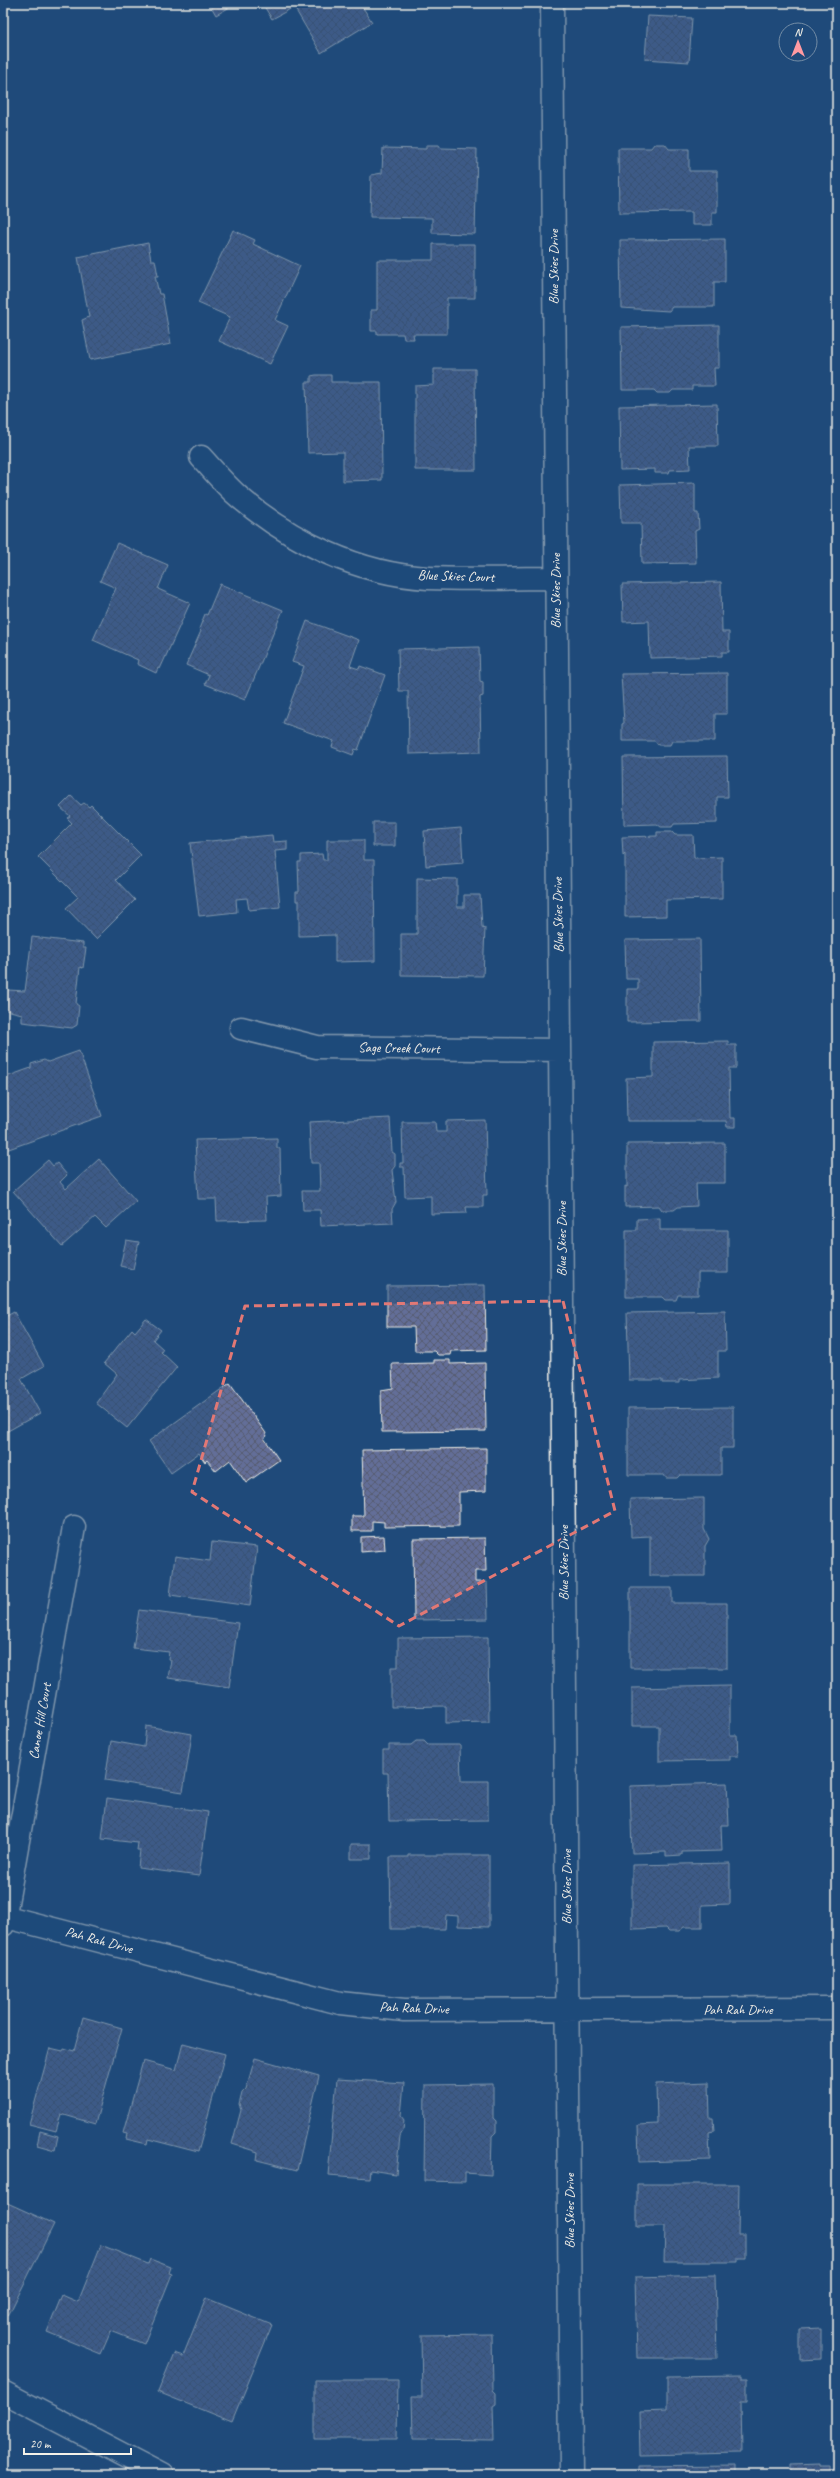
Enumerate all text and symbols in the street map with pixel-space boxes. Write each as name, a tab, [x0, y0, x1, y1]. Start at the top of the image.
north arrow	[778, 22, 818, 62]
text: N	[795, 25, 804, 39]
street label: Blue Skies Drive	[545, 228, 562, 305]
street label: Blue Skies Drive	[547, 552, 564, 629]
street label: Blue Skies Court	[417, 566, 496, 586]
street label: Blue Skies Drive	[549, 876, 567, 953]
street label: Sage Creek Court	[358, 1039, 441, 1057]
street label: Blue Skies Drive	[553, 1200, 570, 1277]
street label: Blue Skies Drive	[555, 1524, 572, 1601]
street label: Canoe Hill Court	[25, 1680, 55, 1760]
street label: Blue Skies Drive	[558, 1848, 575, 1925]
street label: Pah Rah Drive	[63, 1923, 136, 1958]
street label: Pah Rah Drive	[379, 1998, 450, 2018]
street label: Pah Rah Drive	[703, 2001, 774, 2018]
street label: Blue Skies Drive	[561, 2172, 578, 2249]
scale bar	[24, 2430, 131, 2456]
text: 20 m	[30, 2436, 52, 2452]

